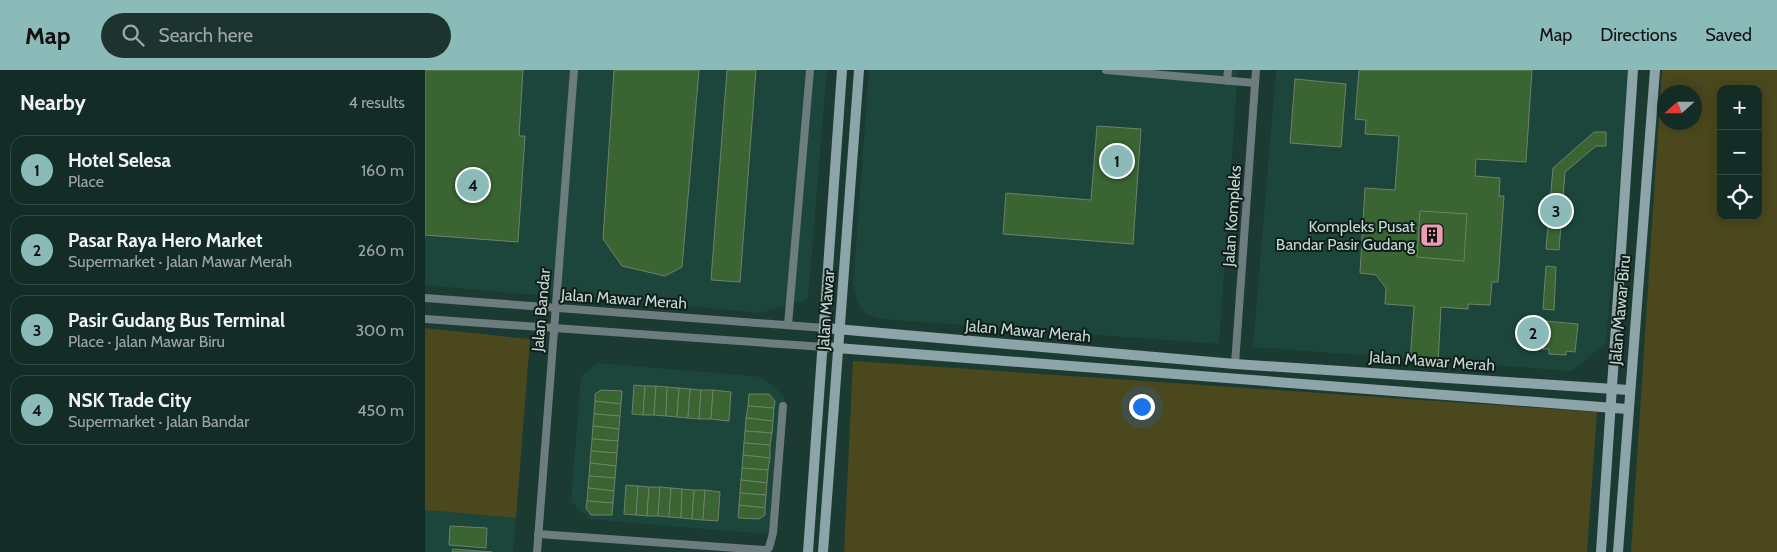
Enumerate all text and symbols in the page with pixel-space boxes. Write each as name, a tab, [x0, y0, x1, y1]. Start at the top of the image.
search box	[101, 13, 451, 58]
text: Map	[25, 21, 71, 50]
icon: search	[119, 21, 147, 49]
text: Search here	[159, 24, 253, 47]
text: Map	[1539, 24, 1572, 46]
text: Directions	[1600, 24, 1677, 46]
text: Saved	[1705, 24, 1752, 46]
north arrow	[1657, 85, 1702, 130]
map controls	[1717, 85, 1762, 220]
button: +	[1717, 85, 1762, 130]
text: Nearby	[20, 90, 86, 115]
text: 4 results	[348, 93, 405, 112]
button: −	[1717, 130, 1762, 175]
pin: 1	[1101, 142, 1133, 180]
text: Hotel Selesa	[68, 149, 171, 172]
text: 1	[34, 161, 40, 180]
text: 160 m	[361, 161, 404, 180]
street label: Jalan Kompleks	[1219, 164, 1245, 268]
pin: 4	[457, 166, 489, 204]
text: Place	[68, 172, 104, 191]
button: locate	[1717, 175, 1762, 220]
pin: 3	[1540, 192, 1572, 230]
place label: Kompleks Pusat Bandar Pasir Gudang	[1276, 217, 1416, 254]
building icon: Kompleks Pusat Bandar Pasir Gudang	[1419, 222, 1445, 248]
text: Pasar Raya Hero Market	[68, 229, 262, 252]
text: 2	[33, 241, 41, 260]
text: 260 m	[358, 241, 404, 260]
text: Supermarket · Jalan Mawar Merah	[68, 252, 292, 271]
street label: Jalan Mawar Biru	[1606, 254, 1634, 367]
street label: Jalan Bandar	[528, 267, 554, 353]
street label: Jalan Mawar	[814, 268, 838, 352]
street label: Jalan Mawar Merah	[559, 285, 688, 313]
text: Pasir Gudang Bus Terminal	[68, 309, 285, 332]
pin: 2	[1517, 314, 1549, 352]
street label: Jalan Mawar Merah	[963, 316, 1092, 346]
text: 3	[33, 321, 41, 340]
text: 300 m	[355, 321, 404, 340]
text: Place · Jalan Mawar Biru	[68, 332, 225, 351]
street label: Jalan Mawar Merah	[1367, 347, 1496, 375]
text: NSK Trade City	[68, 389, 191, 412]
your location	[1129, 394, 1155, 420]
text: 4	[32, 401, 42, 420]
text: 450 m	[357, 401, 404, 420]
text: Supermarket · Jalan Bandar	[68, 412, 249, 431]

